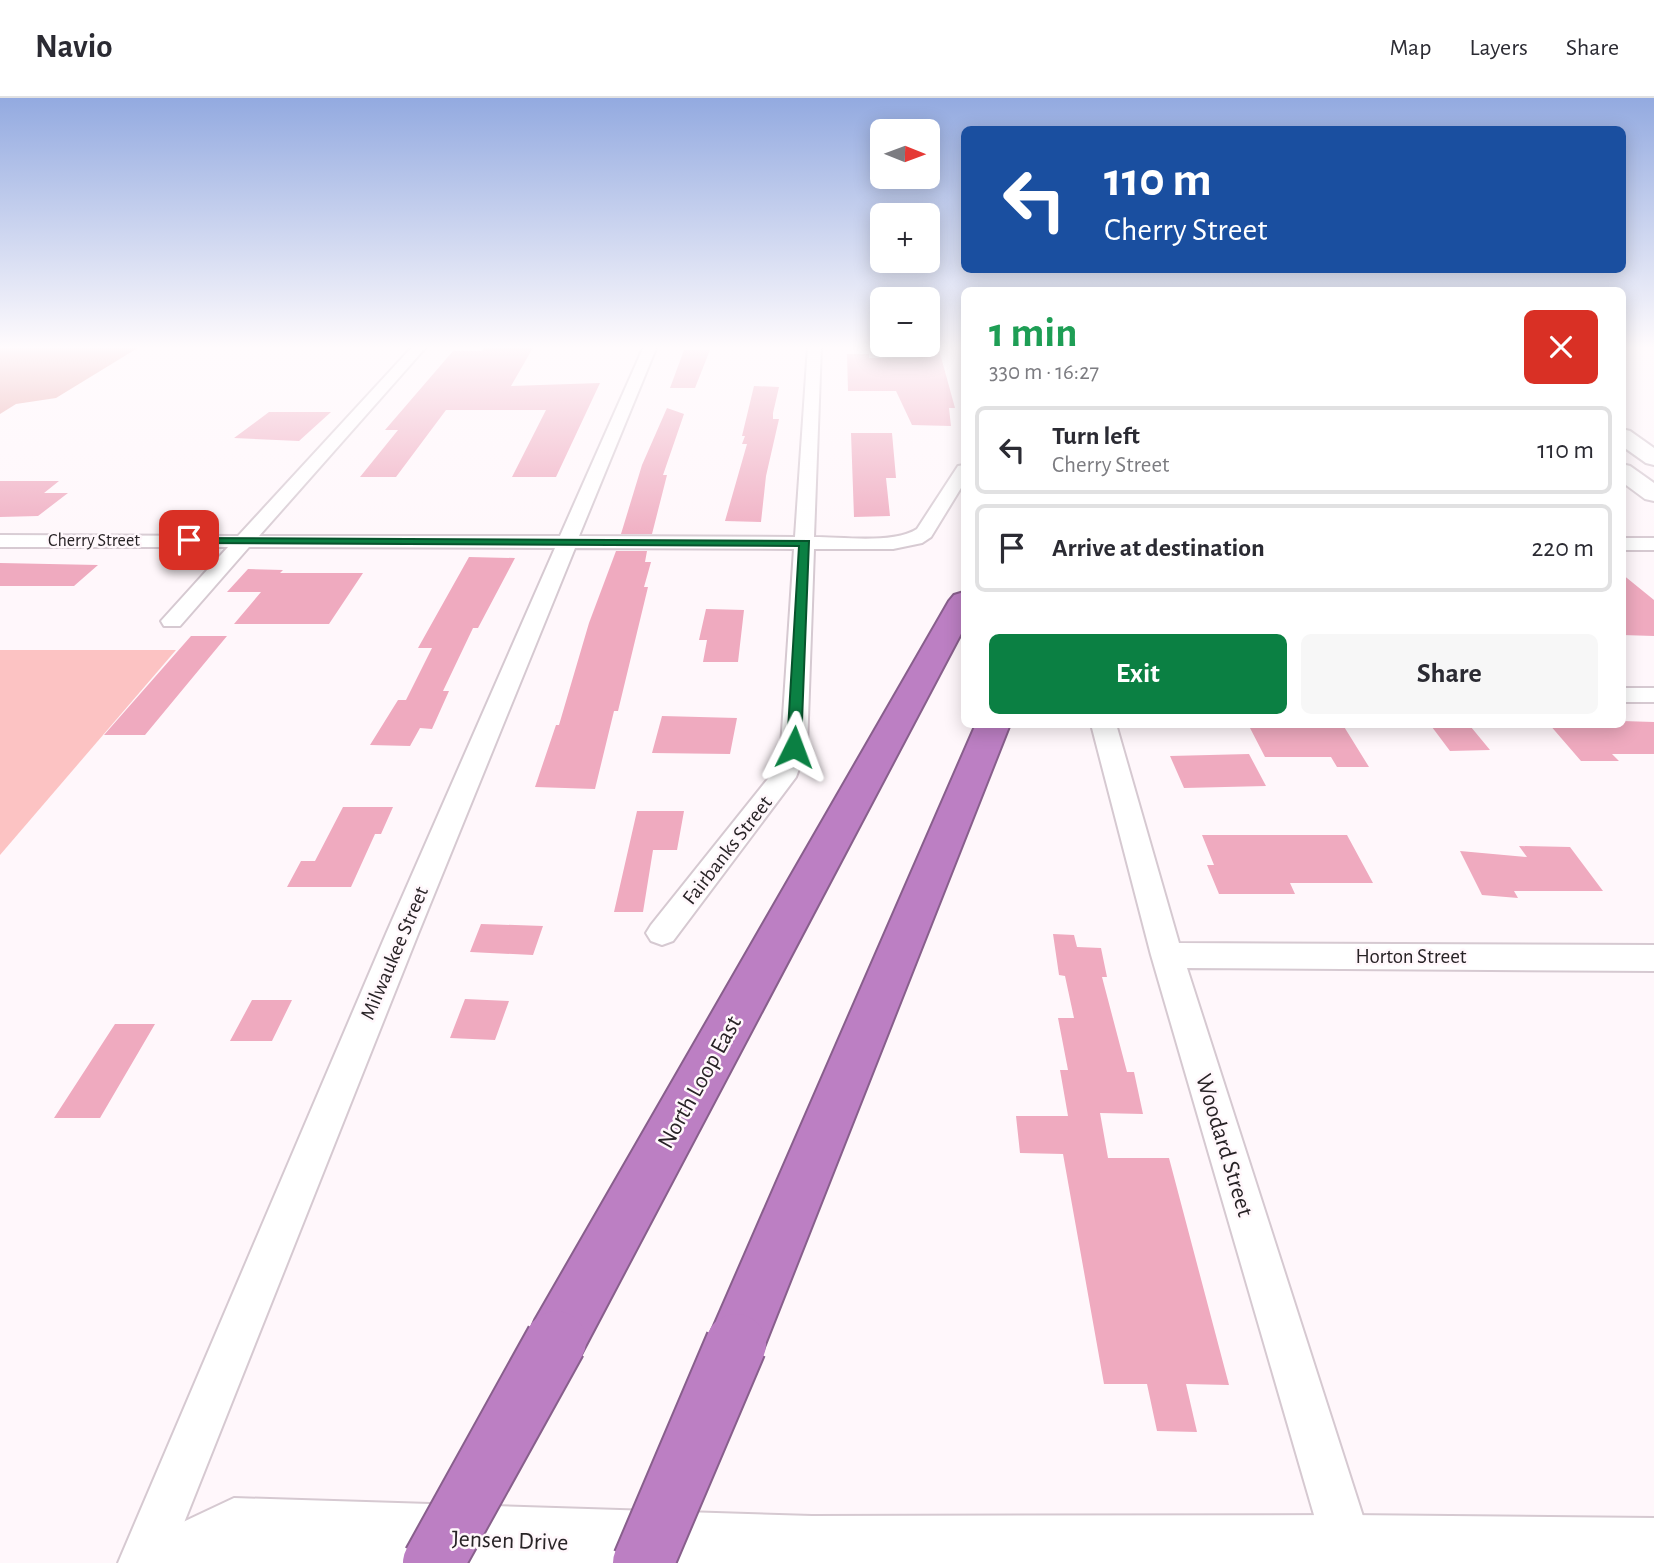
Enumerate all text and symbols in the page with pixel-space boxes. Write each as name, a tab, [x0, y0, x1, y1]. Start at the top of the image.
text: Navio	[35, 31, 113, 64]
text: Map	[1389, 36, 1431, 60]
text: Layers	[1469, 36, 1528, 60]
text: Share	[1566, 36, 1619, 60]
north arrow	[870, 119, 940, 189]
map controls	[870, 119, 940, 357]
icon: left	[989, 154, 1080, 245]
text: 110 m	[1104, 156, 1212, 205]
button: +	[870, 203, 940, 273]
text: Cherry Street	[1104, 214, 1267, 246]
button: −	[870, 287, 940, 357]
button: close	[1524, 310, 1598, 384]
text: 1 min	[989, 312, 1078, 354]
text: 330 m · 16:27	[989, 361, 1099, 384]
text: Turn left	[1052, 423, 1140, 449]
icon: left	[993, 431, 1031, 469]
text: 110 m	[1537, 437, 1594, 463]
text: Cherry Street	[1052, 454, 1169, 477]
pin	[159, 510, 219, 570]
icon: arrive	[170, 521, 208, 559]
icon: arrive	[993, 529, 1031, 567]
street label: Cherry Street	[48, 532, 140, 550]
text: Arrive at destination	[1052, 535, 1265, 561]
text: 220 m	[1532, 535, 1594, 561]
button: Exit	[989, 634, 1287, 714]
button: Share	[1301, 634, 1598, 714]
position arrow	[757, 710, 831, 784]
street label: Fairbanks Street	[679, 792, 776, 909]
street label: Milwaukee Street	[357, 883, 432, 1023]
street label: Horton Street	[1355, 946, 1467, 967]
street label: North Loop East	[654, 1012, 746, 1153]
street label: Woodard Street	[1191, 1071, 1257, 1220]
street label: Jensen Drive	[451, 1527, 569, 1555]

